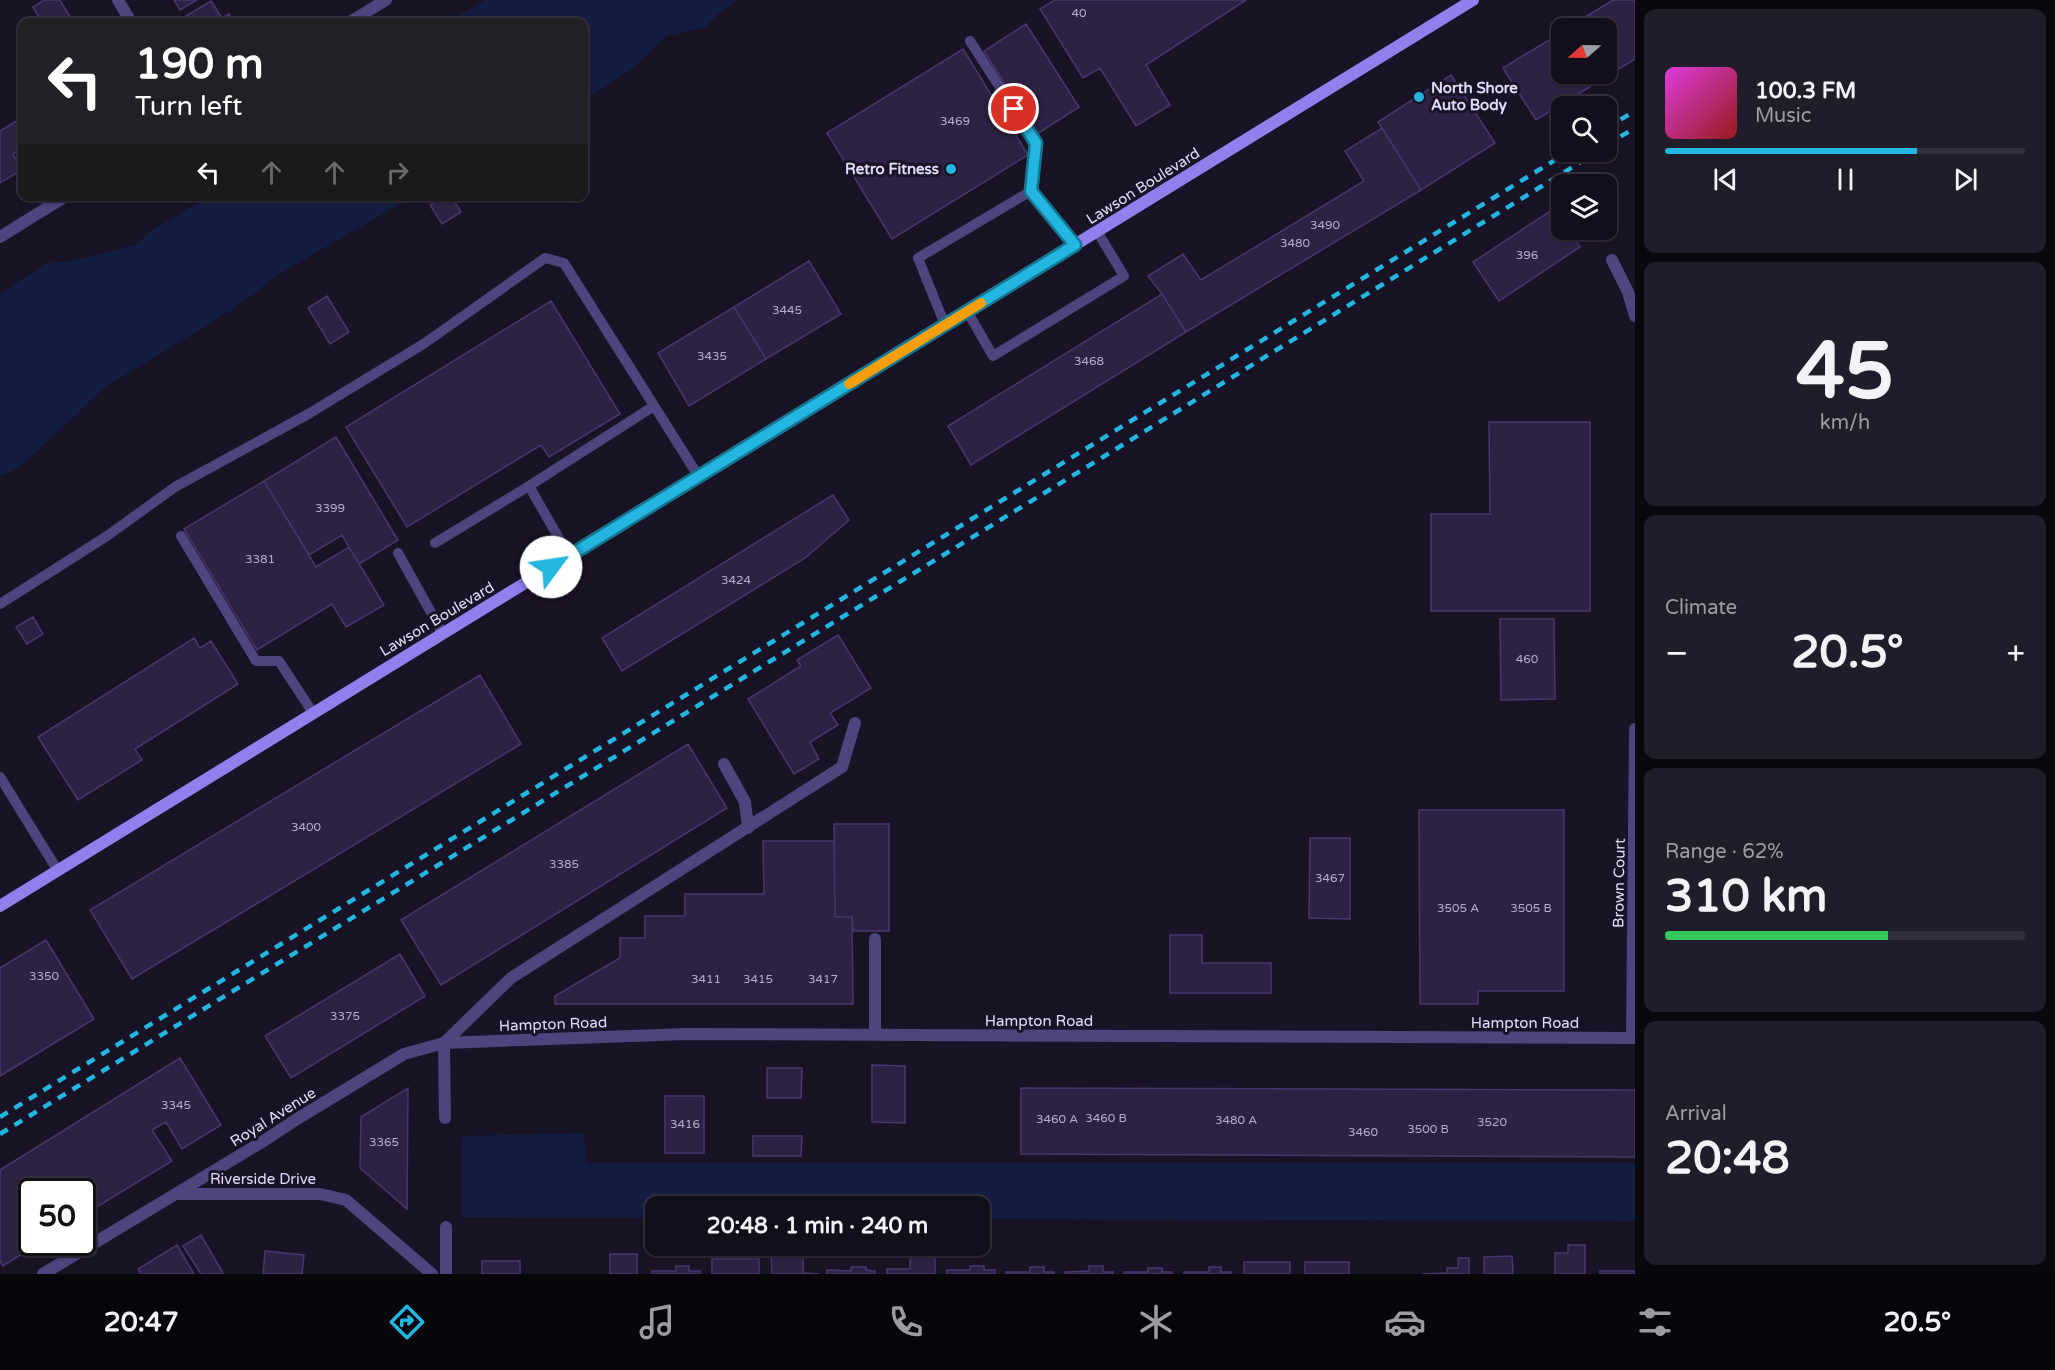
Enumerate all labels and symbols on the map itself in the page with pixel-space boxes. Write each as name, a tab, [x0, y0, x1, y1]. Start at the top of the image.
house number: 40	[1071, 6, 1087, 20]
north arrow	[1551, 18, 1617, 84]
place label: North Shore Auto Body	[1431, 79, 1518, 115]
pin	[988, 83, 1039, 134]
marker: North Shore Auto Body	[1412, 90, 1426, 104]
house number: 3469	[940, 114, 970, 128]
street label: Lawson Boulevard	[1083, 144, 1203, 228]
place label: Retro Fitness	[845, 160, 939, 178]
marker: Retro Fitness	[944, 162, 958, 176]
house number: 3490	[1310, 218, 1341, 232]
house number: 3480	[1280, 236, 1311, 250]
house number: 396	[1516, 248, 1538, 262]
house number: 3445	[772, 303, 802, 317]
house number: 3435	[697, 349, 727, 363]
house number: 3468	[1074, 354, 1104, 368]
house number: 3399	[315, 501, 345, 515]
position arrow	[519, 535, 583, 599]
house number: 3381	[245, 552, 275, 566]
house number: 3424	[721, 573, 752, 587]
street label: Lawson Boulevard	[377, 578, 497, 660]
house number: 460	[1516, 652, 1539, 666]
house number: 3400	[291, 820, 322, 834]
street label: Brown Court	[1609, 838, 1629, 928]
house number: 3385	[549, 857, 579, 871]
house number: 3467	[1315, 871, 1345, 885]
house number: 3505 A	[1437, 901, 1479, 915]
house number: 3505 B	[1510, 901, 1552, 915]
house number: 3350	[29, 969, 60, 983]
house number: 3411	[691, 972, 721, 986]
house number: 3415	[743, 972, 773, 986]
house number: 3417	[808, 972, 838, 986]
house number: 3375	[330, 1009, 360, 1023]
street label: Hampton Road	[985, 1012, 1093, 1030]
street label: Hampton Road	[499, 1013, 607, 1035]
street label: Hampton Road	[1471, 1014, 1579, 1032]
street label: Royal Avenue	[227, 1084, 319, 1150]
house number: 3345	[161, 1098, 191, 1112]
house number: 3460 B	[1085, 1111, 1127, 1125]
house number: 3460 A	[1036, 1112, 1078, 1126]
house number: 3480 A	[1215, 1113, 1257, 1127]
house number: 3520	[1477, 1115, 1508, 1129]
house number: 3416	[670, 1117, 700, 1131]
house number: 3500 B	[1407, 1122, 1449, 1136]
house number: 3460	[1348, 1125, 1379, 1139]
house number: 3365	[369, 1135, 399, 1149]
street label: Riverside Drive	[210, 1170, 316, 1188]
speed limit sign: 50	[18, 1178, 96, 1256]

